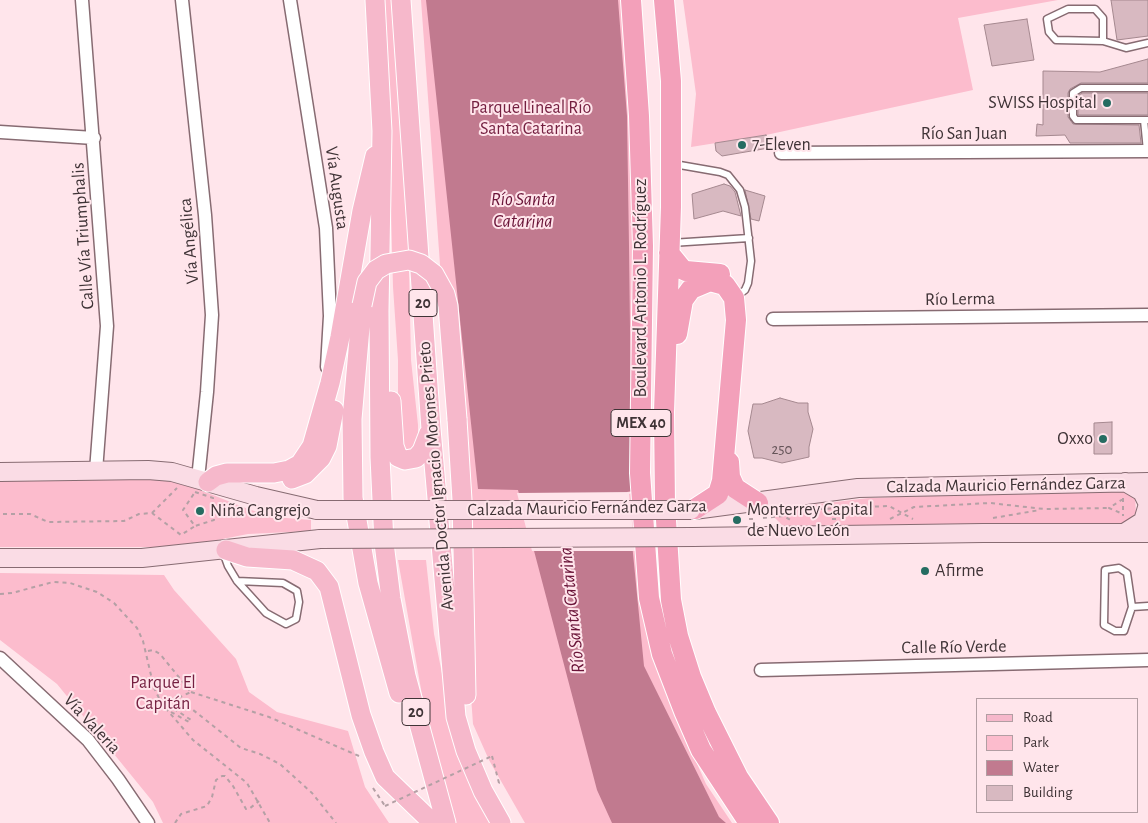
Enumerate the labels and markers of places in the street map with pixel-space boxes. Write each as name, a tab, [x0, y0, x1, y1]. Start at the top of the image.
place label: SWISS Hospital	[988, 92, 1097, 114]
marker: SWISS Hospital	[1101, 97, 1113, 109]
place label: 7-Eleven	[752, 134, 811, 156]
marker: 7-Eleven	[736, 139, 748, 151]
place label: Oxxo	[1057, 428, 1093, 450]
marker: Oxxo	[1097, 433, 1109, 445]
place label: Monterrey Capital de Nuevo León	[747, 499, 873, 542]
place label: Niña Cangrejo	[210, 500, 310, 522]
marker: Niña Cangrejo	[194, 505, 206, 517]
marker: Monterrey Capital de Nuevo León	[731, 514, 743, 526]
place label: Afirme	[935, 560, 984, 582]
marker: Afirme	[919, 565, 931, 577]

